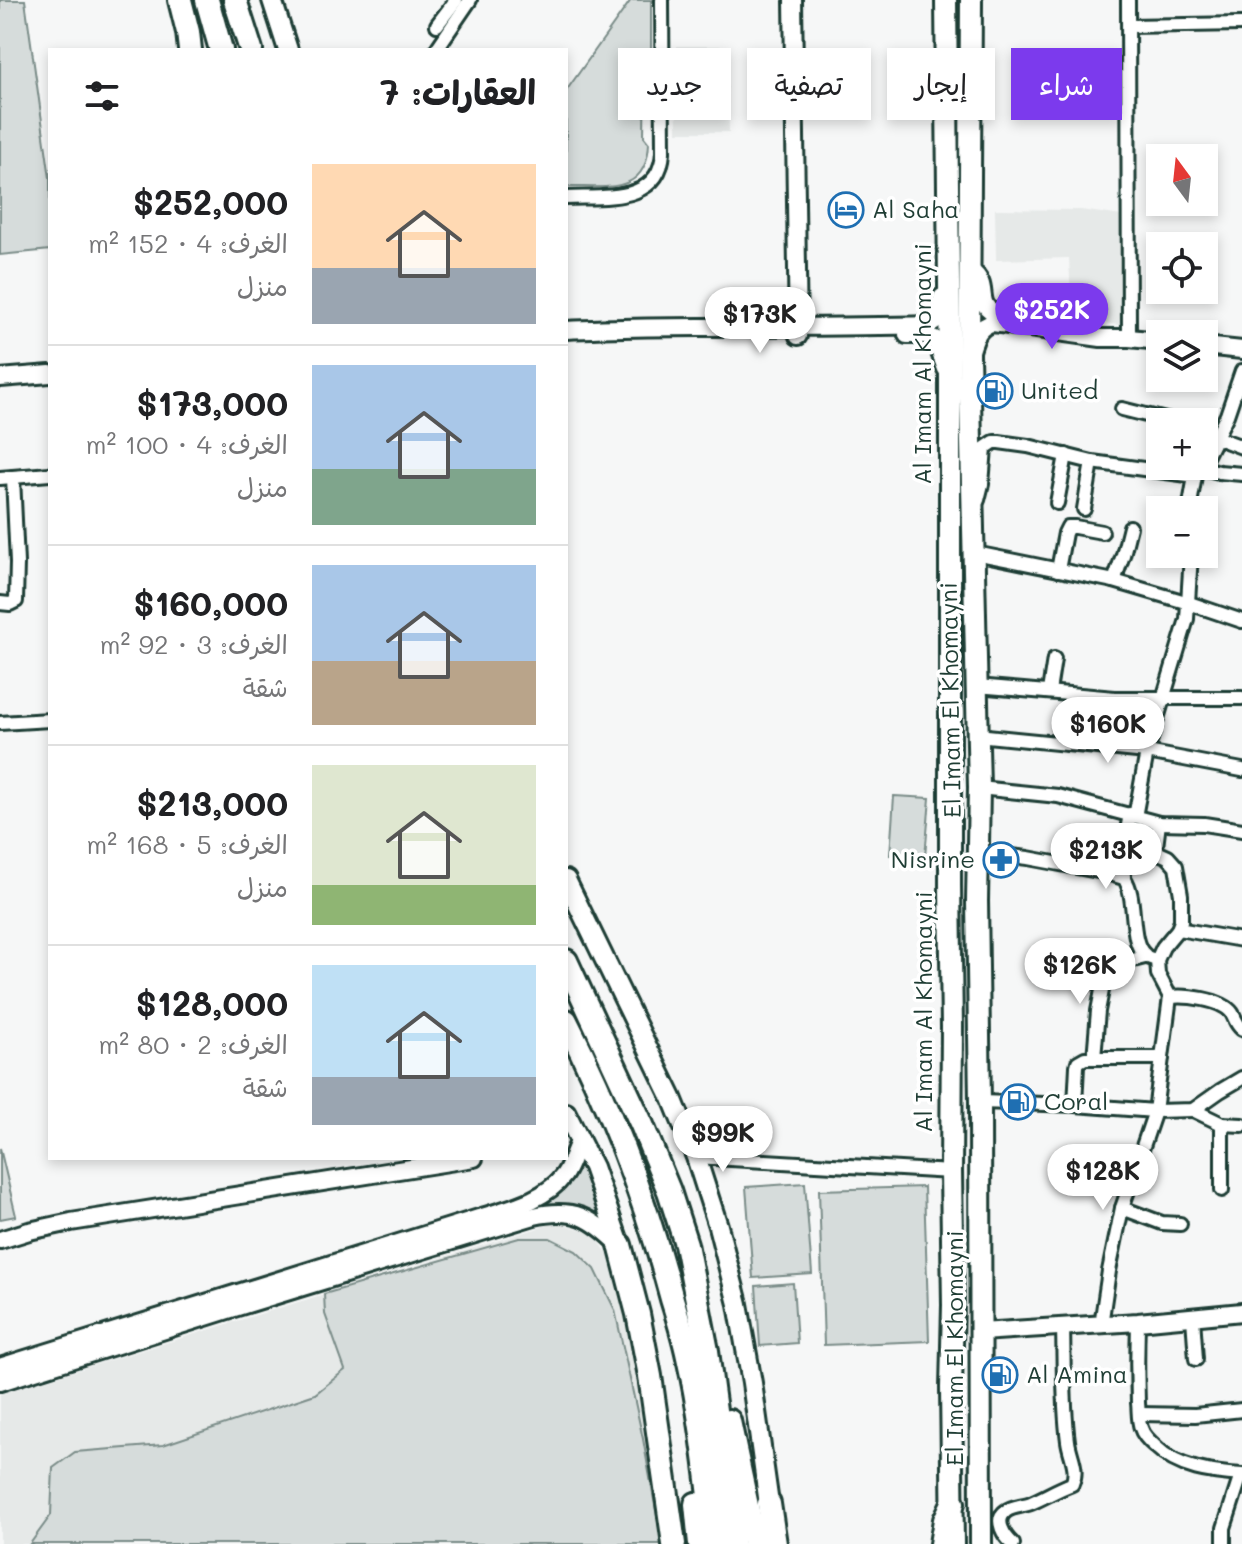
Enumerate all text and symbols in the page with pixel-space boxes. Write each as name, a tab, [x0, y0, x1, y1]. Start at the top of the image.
chip: جديد	[618, 48, 731, 120]
chip: تصفية	[747, 48, 871, 120]
chip: إيجار	[887, 48, 995, 120]
chip: شراء	[1011, 48, 1122, 120]
text: العقارات: 7	[380, 69, 536, 114]
icon: filters	[80, 74, 124, 118]
north arrow	[1146, 144, 1218, 216]
map controls	[1146, 144, 1218, 568]
text: $252,000	[133, 179, 288, 224]
hotel icon: Al Saha	[827, 191, 865, 229]
place label: Al Saha	[872, 193, 959, 224]
icon: home	[376, 196, 472, 292]
text: الغرف: 4 · 152 m²	[88, 226, 288, 260]
button: locate	[1146, 232, 1218, 304]
street label: Al Imam Al Khomayni	[906, 243, 937, 485]
text: منزل	[237, 269, 288, 303]
pin: $252K	[996, 283, 1108, 351]
pin: $173K	[704, 287, 816, 355]
text: $252K	[1013, 292, 1091, 326]
text: $173K	[723, 296, 797, 330]
button: layers	[1146, 320, 1218, 392]
fuel station icon: United	[976, 372, 1014, 410]
place label: United	[1021, 374, 1098, 405]
text: $173,000	[137, 380, 288, 425]
icon: home	[376, 397, 472, 493]
button: +	[1146, 408, 1218, 480]
text: الغرف: 4 · 100 m²	[86, 427, 288, 461]
text: منزل	[237, 470, 288, 504]
button: −	[1146, 496, 1218, 568]
text: $160,000	[133, 580, 288, 625]
street label: El Imam El Khomayni	[932, 582, 967, 818]
icon: home	[376, 597, 472, 693]
text: الغرف: 3 · 92 m²	[100, 627, 288, 661]
text: شقة	[243, 670, 288, 704]
pin: $160K	[1052, 697, 1164, 765]
text: $160K	[1069, 706, 1147, 740]
text: $213,000	[136, 780, 288, 825]
icon: home	[376, 797, 472, 893]
pin: $213K	[1050, 823, 1162, 891]
text: الغرف: 5 · 168 m²	[87, 827, 288, 861]
text: $213K	[1069, 832, 1143, 866]
pharmacy icon: Nisrine	[982, 841, 1020, 879]
place label: Nisrine	[891, 843, 975, 874]
text: منزل	[237, 870, 288, 904]
street label: Al Imam Al Khomayni	[907, 891, 938, 1133]
pin: $126K	[1024, 938, 1136, 1006]
text: $126K	[1043, 947, 1117, 981]
text: $128,000	[136, 980, 288, 1025]
icon: home	[376, 997, 472, 1093]
text: الغرف: 2 · 80 m²	[99, 1027, 288, 1061]
text: شقة	[243, 1070, 288, 1104]
fuel station icon: Coral	[999, 1083, 1037, 1121]
place label: Coral	[1044, 1085, 1108, 1116]
pin: $99K	[676, 1106, 770, 1174]
text: $99K	[691, 1115, 755, 1149]
pin: $128K	[1047, 1144, 1159, 1212]
text: $128K	[1065, 1153, 1141, 1187]
street label: El Imam El Khomayni	[938, 1230, 969, 1466]
fuel station icon: Al Amina	[981, 1356, 1019, 1394]
place label: Al Amina	[1026, 1358, 1128, 1389]

